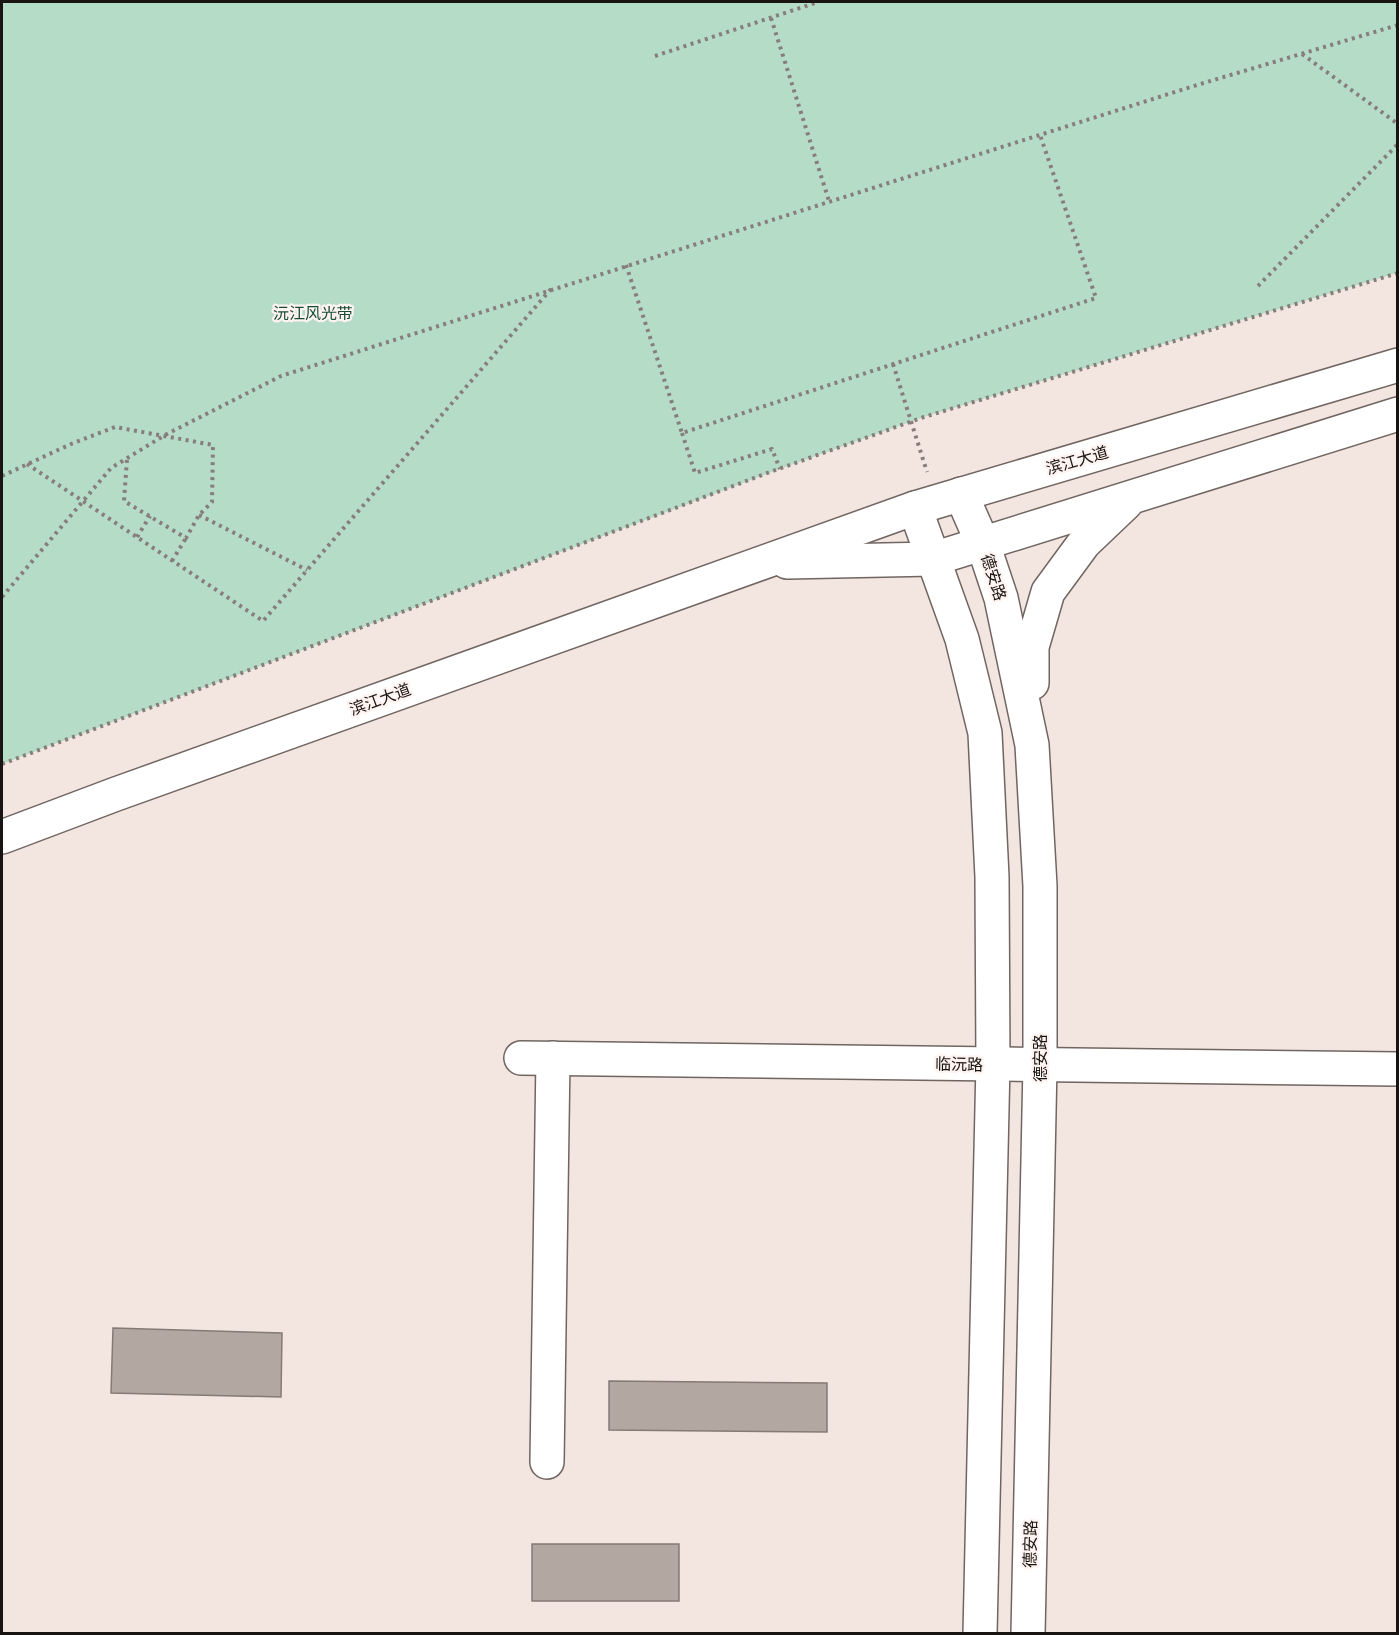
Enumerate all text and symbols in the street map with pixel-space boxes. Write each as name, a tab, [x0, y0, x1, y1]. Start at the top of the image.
park label: 沅江风光带	[273, 301, 353, 325]
street label: 滨江大道	[1043, 440, 1111, 480]
street label: 德安路	[975, 550, 1013, 604]
street label: 滨江大道	[346, 677, 414, 721]
street label: 德安路	[1028, 1034, 1052, 1082]
street label: 临沅路	[935, 1052, 983, 1076]
street label: 德安路	[1018, 1520, 1042, 1568]

